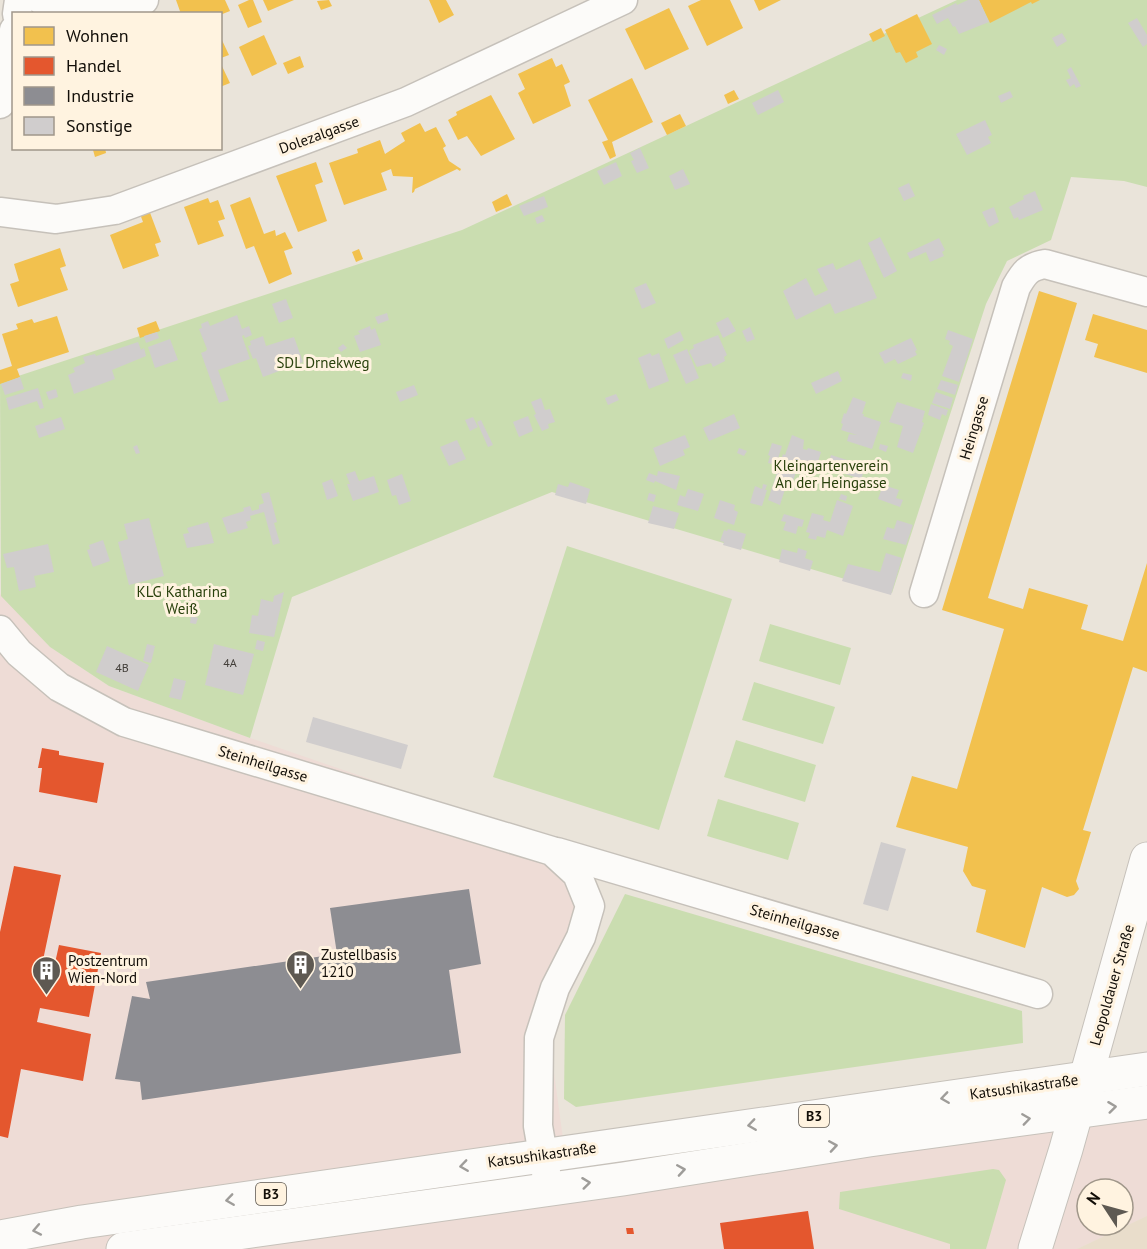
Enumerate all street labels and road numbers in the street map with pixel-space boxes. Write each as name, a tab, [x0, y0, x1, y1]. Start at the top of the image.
street label: Dolezalgasse	[276, 111, 362, 158]
street label: Heingasse	[955, 394, 992, 462]
street label: Steinheilgasse	[216, 741, 310, 786]
street label: Steinheilgasse	[748, 900, 842, 943]
street label: Leopoldauer Straße	[1085, 922, 1138, 1048]
street label: Katsushikastraße	[969, 1069, 1079, 1104]
road number: B3	[799, 1105, 829, 1127]
street label: Katsushikastraße	[487, 1137, 597, 1172]
road number: B3	[256, 1183, 286, 1205]

